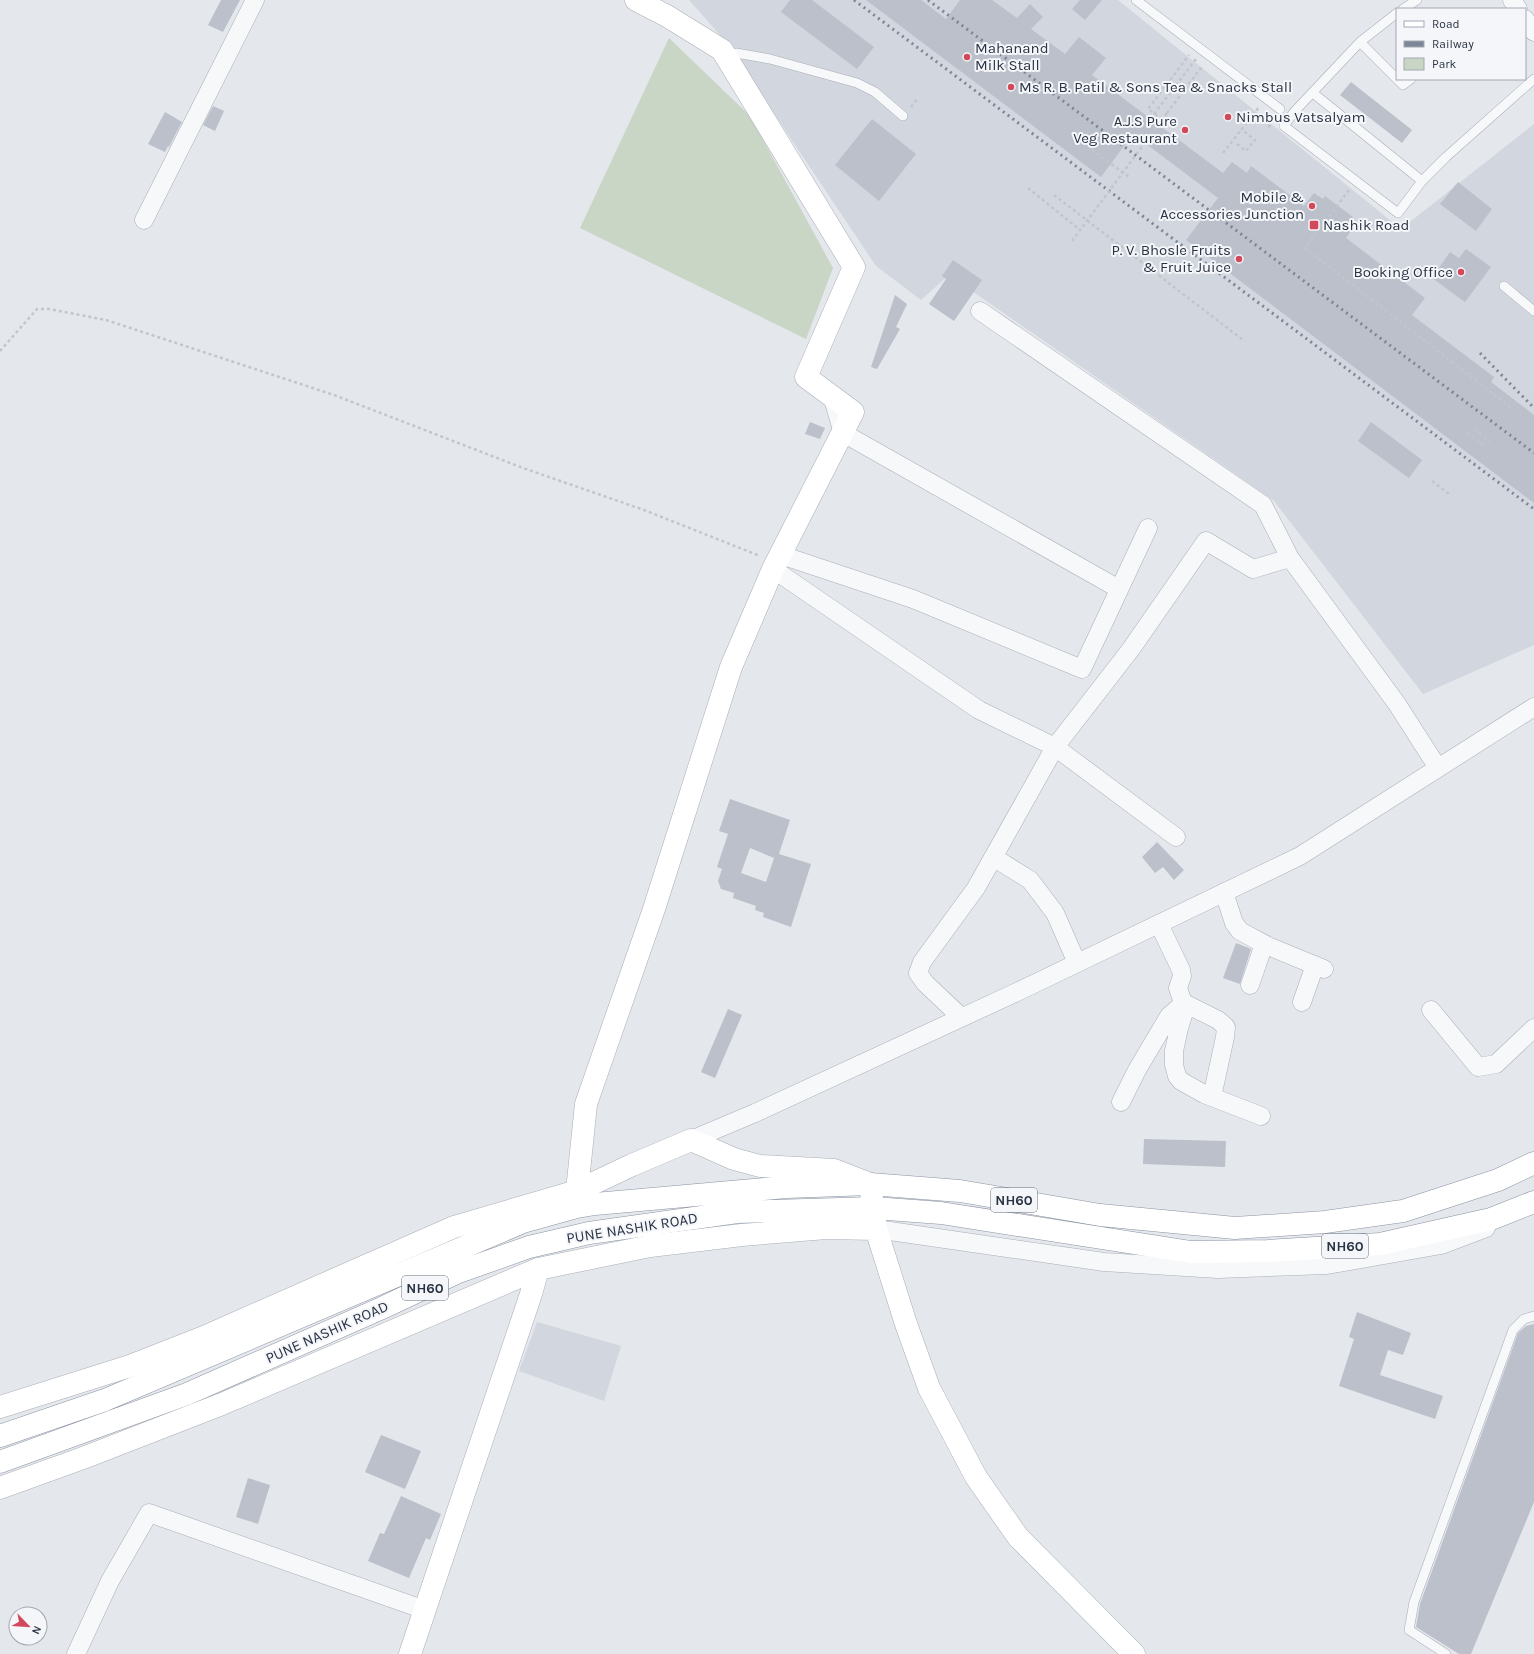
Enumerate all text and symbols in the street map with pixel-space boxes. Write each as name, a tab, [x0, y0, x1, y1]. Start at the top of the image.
legend	[1396, 8, 1526, 80]
text: Road	[1432, 17, 1460, 31]
text: Railway	[1432, 37, 1474, 51]
place label: Mahanand Milk Stall	[975, 39, 1049, 74]
marker: Mahanand Milk Stall	[962, 52, 972, 62]
text: Park	[1432, 57, 1457, 71]
place label: Ms R. B. Patil & Sons Tea & Snacks Stall	[1019, 78, 1292, 96]
marker: Ms R. B. Patil & Sons Tea & Snacks Stall	[1006, 82, 1016, 92]
place label: Nimbus Vatsalyam	[1236, 108, 1366, 126]
place label: A.J.S Pure Veg Restaurant	[1073, 112, 1177, 147]
marker: Nimbus Vatsalyam	[1223, 112, 1233, 122]
marker: A.J.S Pure Veg Restaurant	[1180, 125, 1190, 135]
place label: Mobile & Accessories Junction	[1160, 188, 1304, 223]
marker: Mobile & Accessories Junction	[1307, 201, 1317, 211]
place label: Nashik Road	[1323, 216, 1409, 234]
marker: Nashik Road	[1308, 219, 1320, 231]
place label: P. V. Bhosle Fruits & Fruit Juice	[1112, 241, 1231, 276]
marker: P. V. Bhosle Fruits & Fruit Juice	[1234, 254, 1244, 264]
place label: Booking Office	[1353, 263, 1453, 281]
marker: Booking Office	[1456, 267, 1466, 277]
road number: NH60	[991, 1188, 1037, 1212]
street label: PUNE NASHIK ROAD	[565, 1209, 699, 1247]
road number: NH60	[1322, 1234, 1368, 1258]
road number: NH60	[402, 1276, 448, 1300]
street label: PUNE NASHIK ROAD	[263, 1297, 391, 1367]
north arrow	[8, 1606, 48, 1646]
text: N	[29, 1624, 44, 1636]

